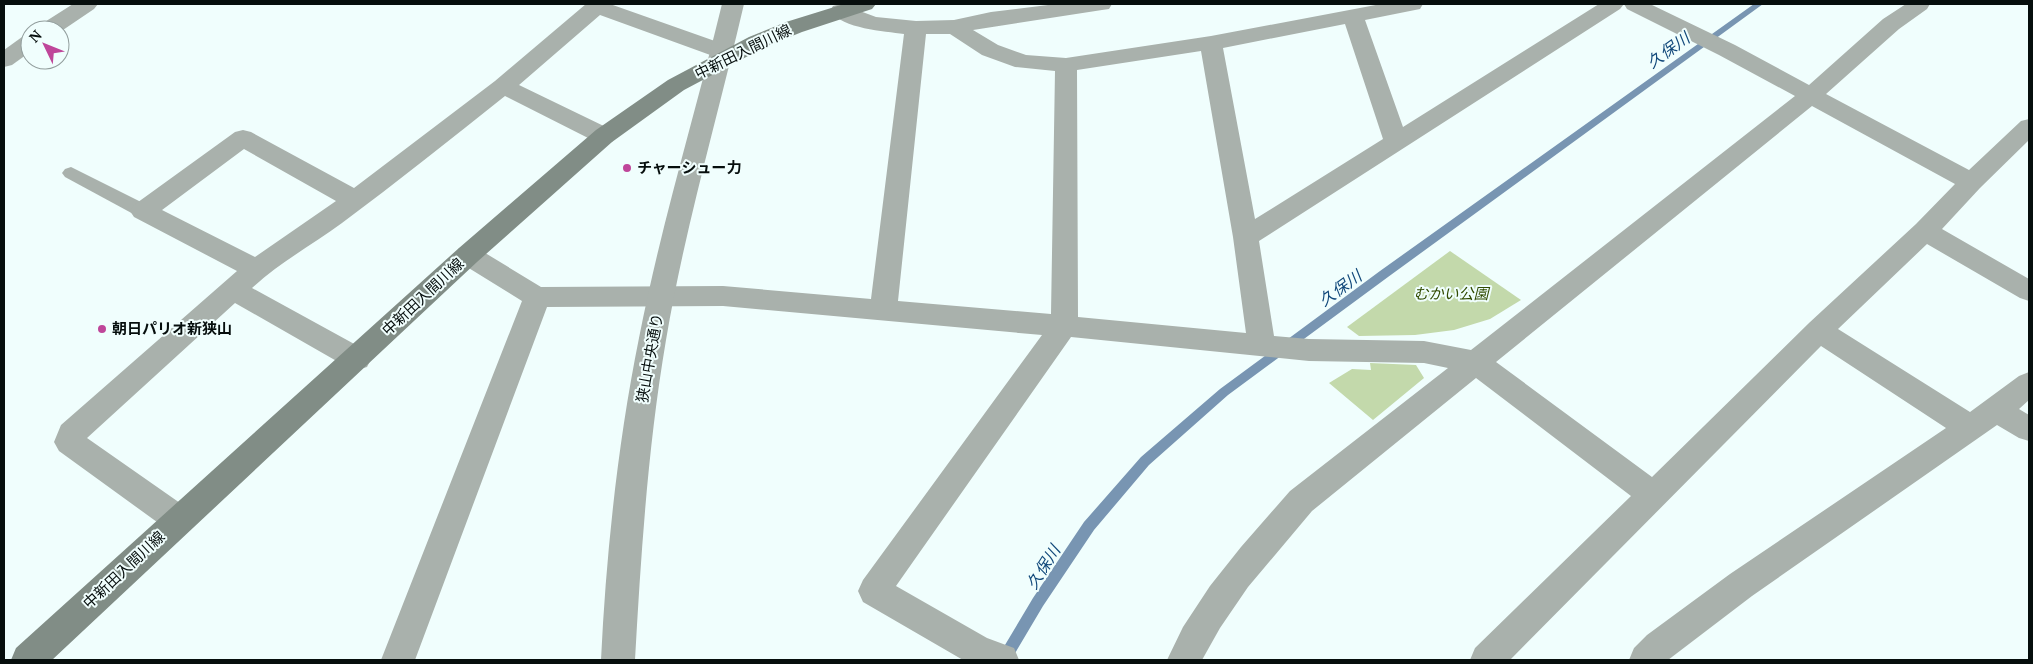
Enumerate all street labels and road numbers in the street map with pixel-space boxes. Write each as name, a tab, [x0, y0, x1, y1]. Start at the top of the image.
street label: 中新田入間川線	[691, 19, 794, 83]
street label: 中新田入間川線	[377, 253, 468, 339]
street label: 狭山中央通り	[631, 312, 667, 404]
street label: 中新田入間川線	[78, 526, 169, 612]

